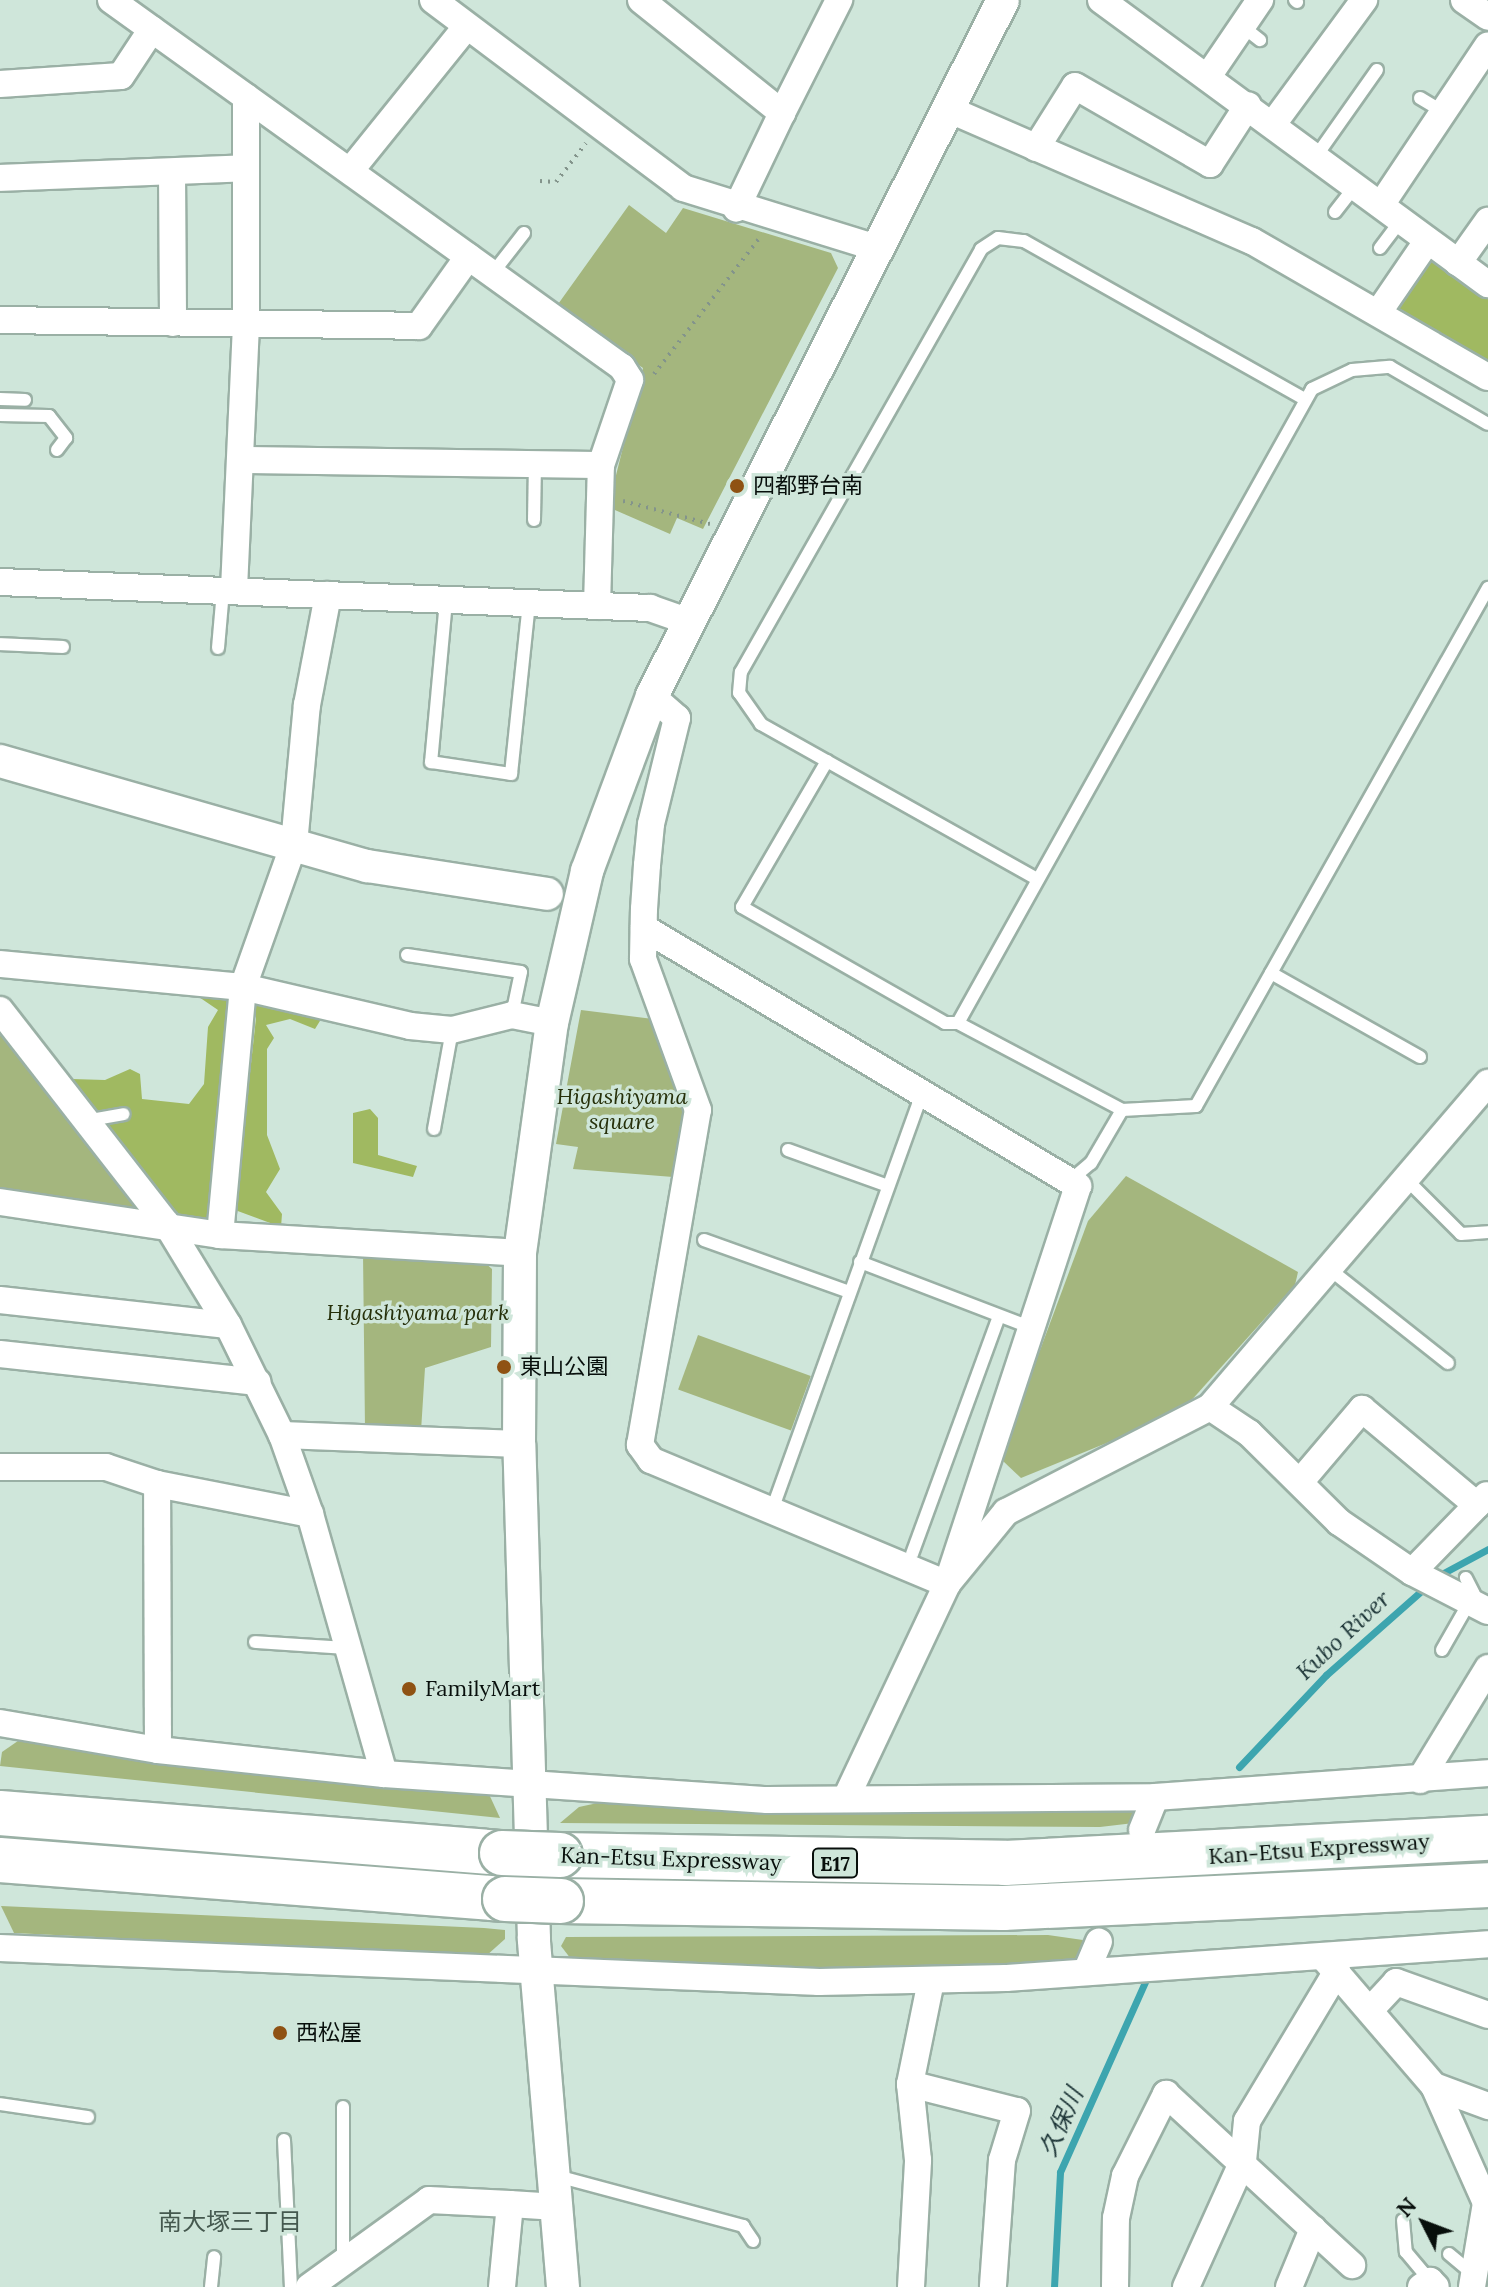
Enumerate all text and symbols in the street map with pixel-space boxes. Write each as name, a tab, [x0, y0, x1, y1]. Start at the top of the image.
place label: 四都野台南	[753, 473, 863, 499]
marker: 四都野台南	[728, 477, 746, 495]
park label: Higashiyama square	[556, 1083, 688, 1134]
park label: Higashiyama park	[327, 1300, 509, 1326]
place label: 東山公園	[520, 1354, 608, 1380]
marker: 東山公園	[495, 1358, 513, 1376]
water label: Kubo River	[1290, 1584, 1396, 1686]
place label: FamilyMart	[425, 1676, 540, 1702]
marker: FamilyMart	[400, 1680, 418, 1698]
street label: Kan-Etsu Expressway	[1208, 1828, 1430, 1870]
street label: Kan-Etsu Expressway	[560, 1842, 782, 1876]
road number: E17	[811, 1847, 859, 1879]
place label: 西松屋	[296, 2020, 362, 2046]
marker: 西松屋	[271, 2024, 289, 2042]
water label: 久保川	[1033, 2083, 1089, 2161]
north arrow	[1384, 2183, 1464, 2263]
text: N	[1390, 2191, 1422, 2223]
district label: 南大塚三丁目	[158, 2208, 302, 2236]

